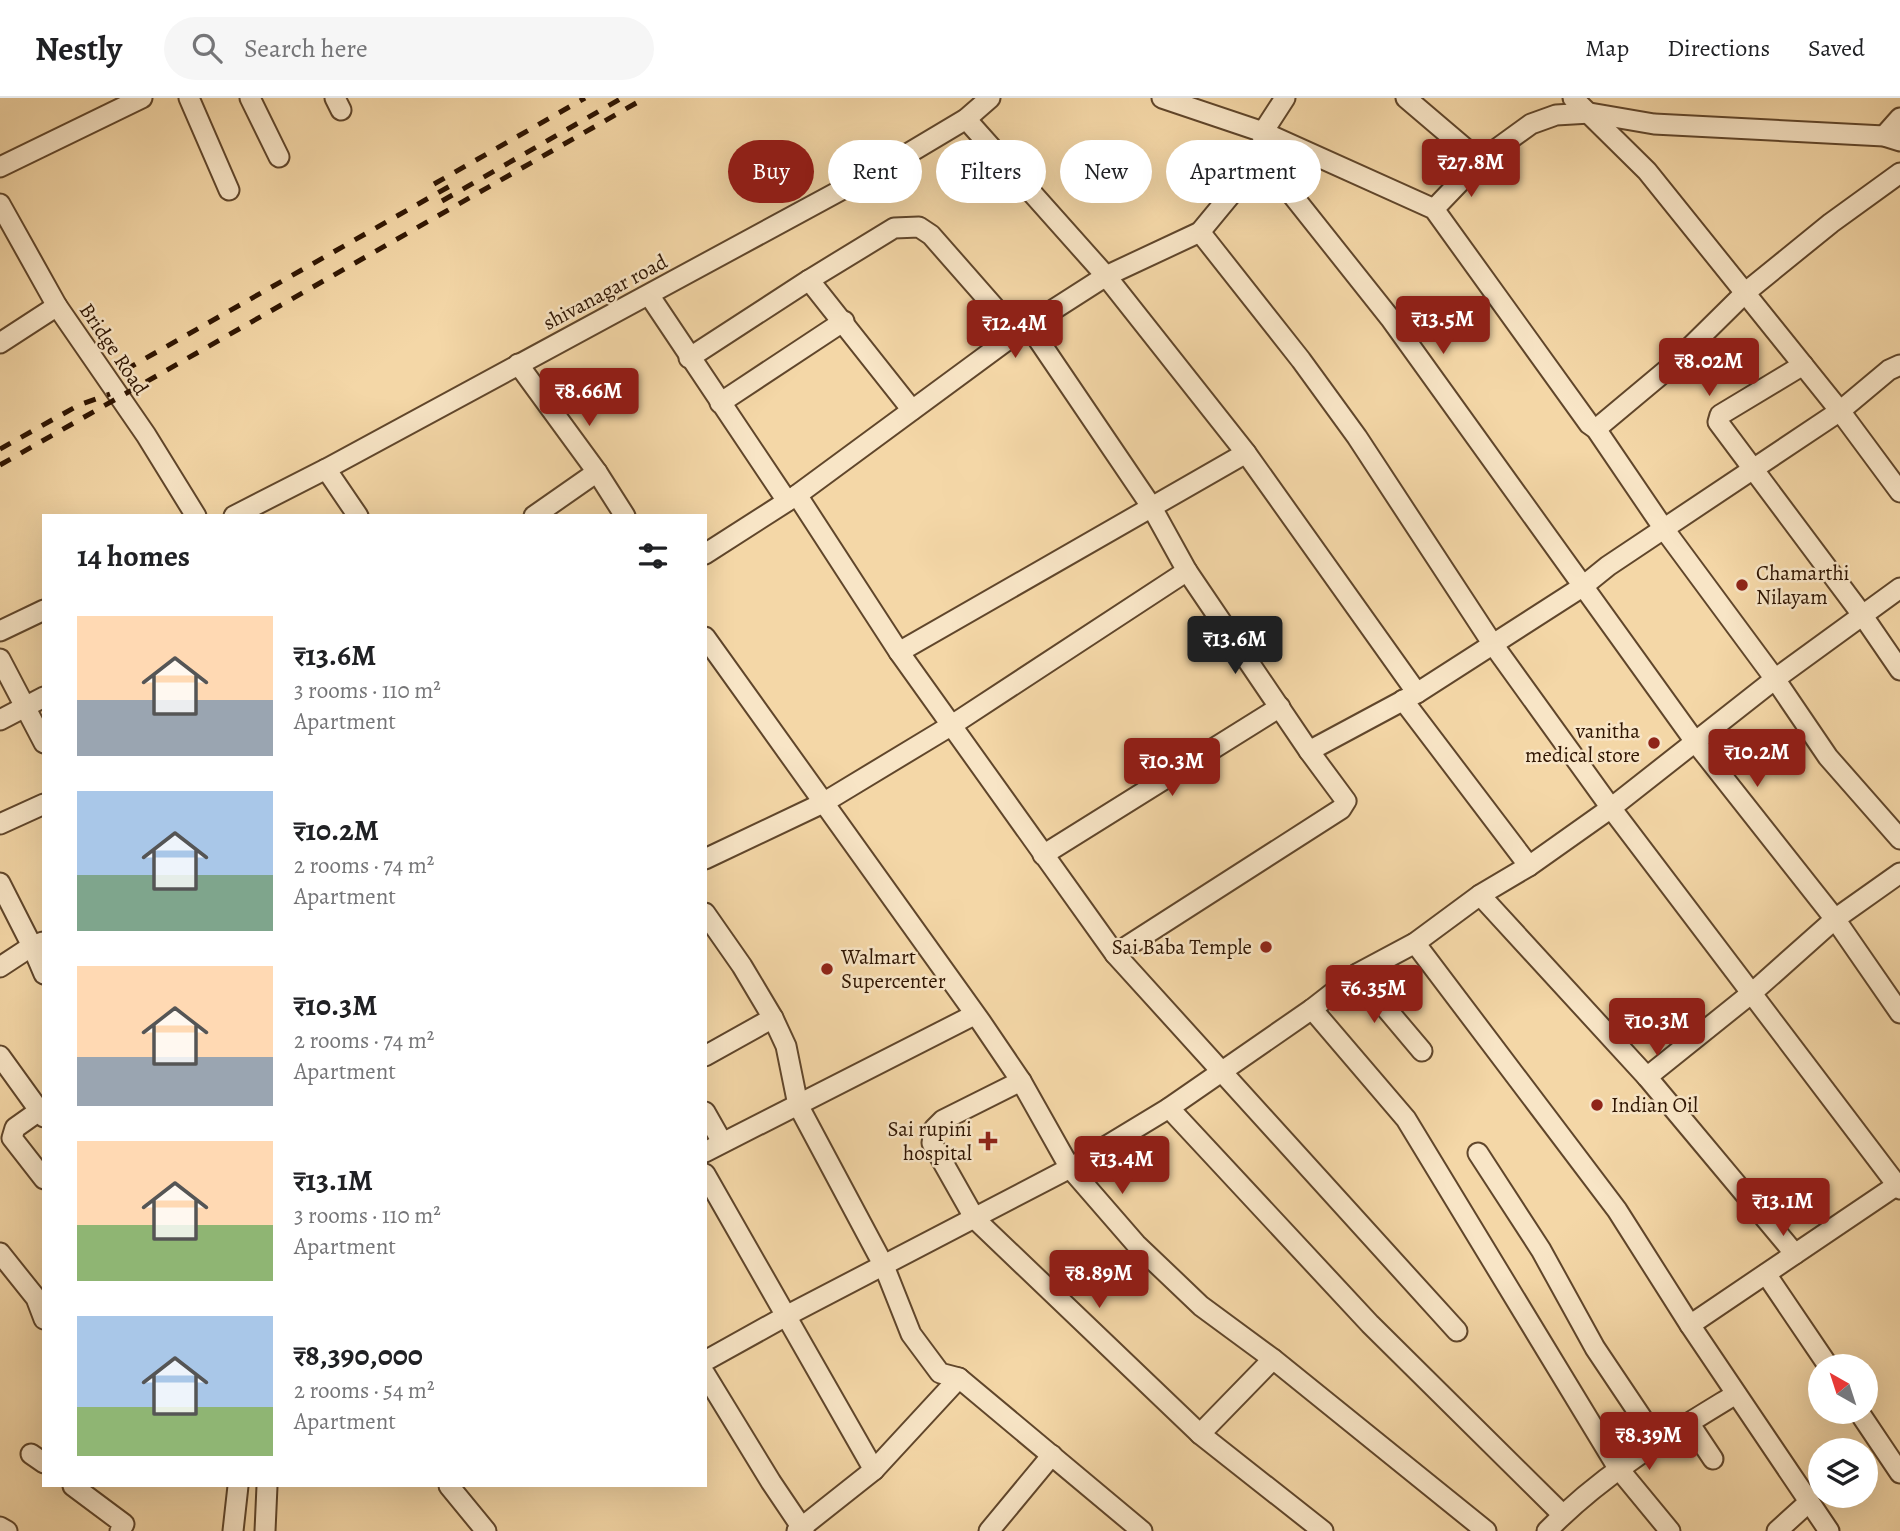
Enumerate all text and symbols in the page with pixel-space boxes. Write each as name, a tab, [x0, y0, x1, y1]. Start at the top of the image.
search box	[164, 17, 654, 80]
text: Nestly	[35, 26, 122, 71]
icon: search	[188, 29, 226, 67]
text: Search here	[244, 31, 368, 66]
text: Map	[1585, 32, 1629, 64]
text: Directions	[1667, 32, 1770, 64]
text: Saved	[1808, 32, 1865, 64]
chip: Buy	[728, 140, 814, 203]
chip: Rent	[828, 140, 922, 203]
chip: Filters	[936, 140, 1046, 203]
chip: New	[1060, 140, 1152, 203]
chip: Apartment	[1166, 140, 1321, 203]
pin: ₹27.8M	[1414, 140, 1528, 199]
text: ₹27.8M	[1438, 146, 1504, 177]
street label: shivanagar road	[538, 247, 673, 337]
pin: ₹13.5M	[1386, 296, 1500, 356]
street label: Bridge Road	[73, 297, 155, 401]
pin: ₹12.4M	[958, 300, 1072, 360]
text: ₹13.5M	[1412, 303, 1474, 334]
text: ₹12.4M	[983, 307, 1047, 338]
pin: ₹8.02M	[1652, 338, 1766, 398]
text: ₹8.02M	[1675, 345, 1743, 376]
pin: ₹8.66M	[532, 368, 646, 428]
text: ₹8.66M	[556, 375, 622, 406]
text: 14 homes	[77, 536, 190, 576]
icon: filters	[634, 537, 672, 575]
place label: Chamarthi Nilayam	[1756, 559, 1850, 611]
marker: Chamarthi Nilayam	[1734, 577, 1750, 593]
pin: ₹13.6M	[1178, 616, 1292, 676]
text: ₹13.6M	[1203, 623, 1267, 654]
text: ₹13.6M	[294, 635, 376, 675]
icon: home	[133, 644, 217, 728]
text: 3 rooms · 110 m²	[294, 675, 441, 706]
text: Apartment	[294, 706, 396, 737]
place label: vanitha medical store	[1525, 717, 1640, 769]
pin: ₹10.2M	[1700, 730, 1814, 789]
marker: vanitha medical store	[1646, 735, 1662, 751]
text: ₹10.2M	[1724, 736, 1790, 767]
pin: ₹10.3M	[1115, 738, 1229, 798]
text: ₹10.3M	[1140, 745, 1204, 776]
text: ₹10.2M	[294, 810, 379, 850]
icon: home	[133, 819, 217, 903]
text: 2 rooms · 74 m²	[294, 850, 434, 881]
text: Apartment	[294, 881, 396, 912]
place label: Sai Baba Temple	[1112, 933, 1252, 961]
marker: Sai Baba Temple	[1258, 939, 1274, 955]
place label: Walmart Supercenter	[840, 943, 946, 995]
marker: Walmart Supercenter	[819, 961, 835, 977]
pin: ₹6.35M	[1317, 965, 1431, 1025]
text: ₹6.35M	[1342, 972, 1406, 1003]
text: ₹10.3M	[294, 985, 377, 1025]
icon: home	[133, 994, 217, 1078]
pin: ₹10.3M	[1600, 998, 1714, 1058]
text: ₹10.3M	[1625, 1005, 1689, 1036]
text: 2 rooms · 74 m²	[294, 1025, 434, 1056]
text: Apartment	[294, 1056, 396, 1087]
place label: Indian Oil	[1611, 1091, 1698, 1119]
marker: Indian Oil	[1589, 1097, 1605, 1113]
place label: Sai rupini hospital	[888, 1115, 972, 1167]
marker: Sai rupini hospital	[978, 1131, 998, 1151]
pin: ₹13.4M	[1065, 1136, 1179, 1196]
text: ₹13.4M	[1090, 1143, 1154, 1174]
text: ₹13.1M	[294, 1160, 373, 1200]
icon: home	[133, 1169, 217, 1253]
pin: ₹13.1M	[1726, 1178, 1840, 1238]
text: ₹13.1M	[1753, 1185, 1813, 1216]
text: 3 rooms · 110 m²	[294, 1200, 441, 1231]
text: Apartment	[294, 1231, 396, 1262]
pin: ₹8.89M	[1042, 1250, 1156, 1310]
text: ₹8.89M	[1066, 1257, 1133, 1288]
text: ₹8,390,000	[294, 1335, 423, 1375]
icon: home	[133, 1344, 217, 1428]
north arrow	[1808, 1354, 1878, 1424]
map controls	[1808, 1354, 1878, 1508]
text: 2 rooms · 54 m²	[294, 1375, 435, 1406]
text: Apartment	[294, 1406, 396, 1437]
pin: ₹8.39M	[1592, 1412, 1706, 1472]
text: ₹8.39M	[1616, 1419, 1682, 1450]
button: layers	[1808, 1438, 1878, 1508]

